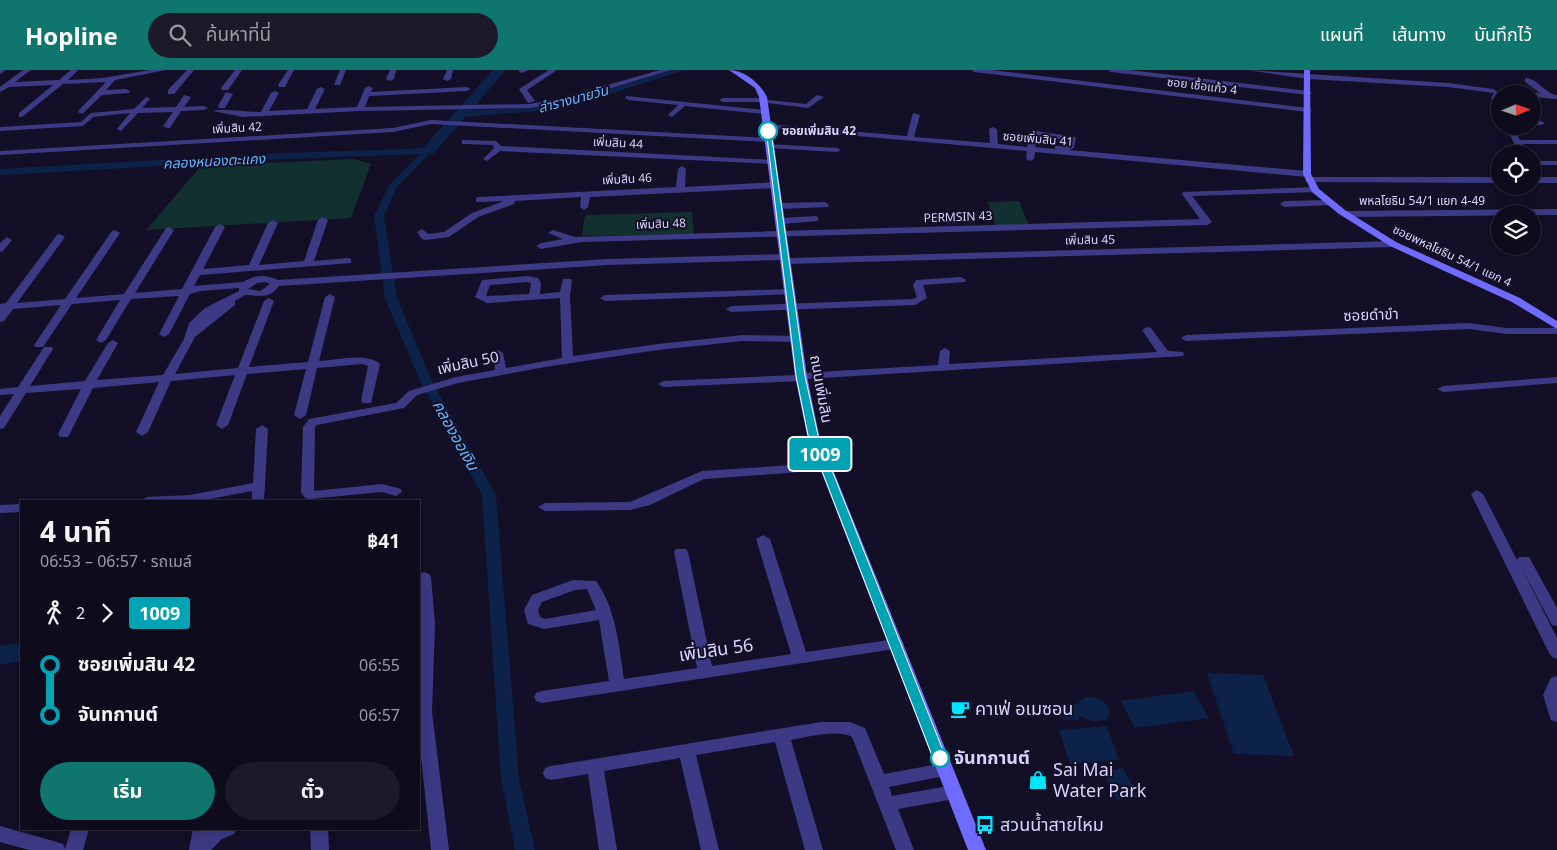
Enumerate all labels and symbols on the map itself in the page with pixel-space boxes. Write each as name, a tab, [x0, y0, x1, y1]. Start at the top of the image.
street label: ซอย เชื้อแก้ว 4	[1166, 73, 1238, 98]
water label: ลำรางนายวัน	[536, 80, 611, 117]
north arrow	[1491, 85, 1541, 135]
street label: เพิ่มสิน 42	[212, 118, 263, 137]
marker: ซอยเพิ่มสิน 42	[758, 121, 778, 141]
place label: ซอยเพิ่มสิน 42	[782, 122, 856, 139]
street label: ซอยเพิ่มสิน 41	[1002, 127, 1074, 150]
street label: เพิ่มสิน 44	[593, 133, 644, 152]
water label: คลองหนองตะแคง	[163, 148, 267, 173]
street label: เพิ่มสิน 46	[602, 169, 653, 188]
street label: พหลโยธิน 54/1 แยก 4-49	[1359, 192, 1485, 209]
street label: PERMSIN 43	[923, 207, 993, 226]
street label: เพิ่มสิน 48	[636, 214, 686, 233]
street label: ซอยพหลโยธิน 54/1 แยก 4	[1390, 221, 1515, 291]
street label: เพิ่มสิน 45	[1065, 231, 1115, 248]
street label: ซอยดำขำ	[1343, 303, 1399, 325]
street label: เพิ่มสิน 50	[435, 346, 500, 378]
street label: ถนนเพิ่มสิน	[806, 353, 838, 425]
water label: คลองออเงิน	[428, 396, 485, 475]
line badge: 1009	[785, 438, 855, 470]
street label: เพิ่มสิน 56	[677, 632, 755, 666]
place label: คาเฟ่ อเมซอน	[975, 696, 1073, 720]
cafe icon: คาเฟ่ อเมซอน	[949, 698, 971, 720]
place label: จันทกานต์	[954, 745, 1030, 769]
marker: จันทกานต์	[930, 748, 950, 768]
place label: Sai Mai Water Park	[1053, 757, 1147, 802]
shop icon: Sai Mai Water Park	[1027, 769, 1049, 791]
place label: สวนน้ำสายไหม	[1000, 812, 1104, 836]
bus stop icon: สวนน้ำสายไหม	[974, 814, 996, 836]

